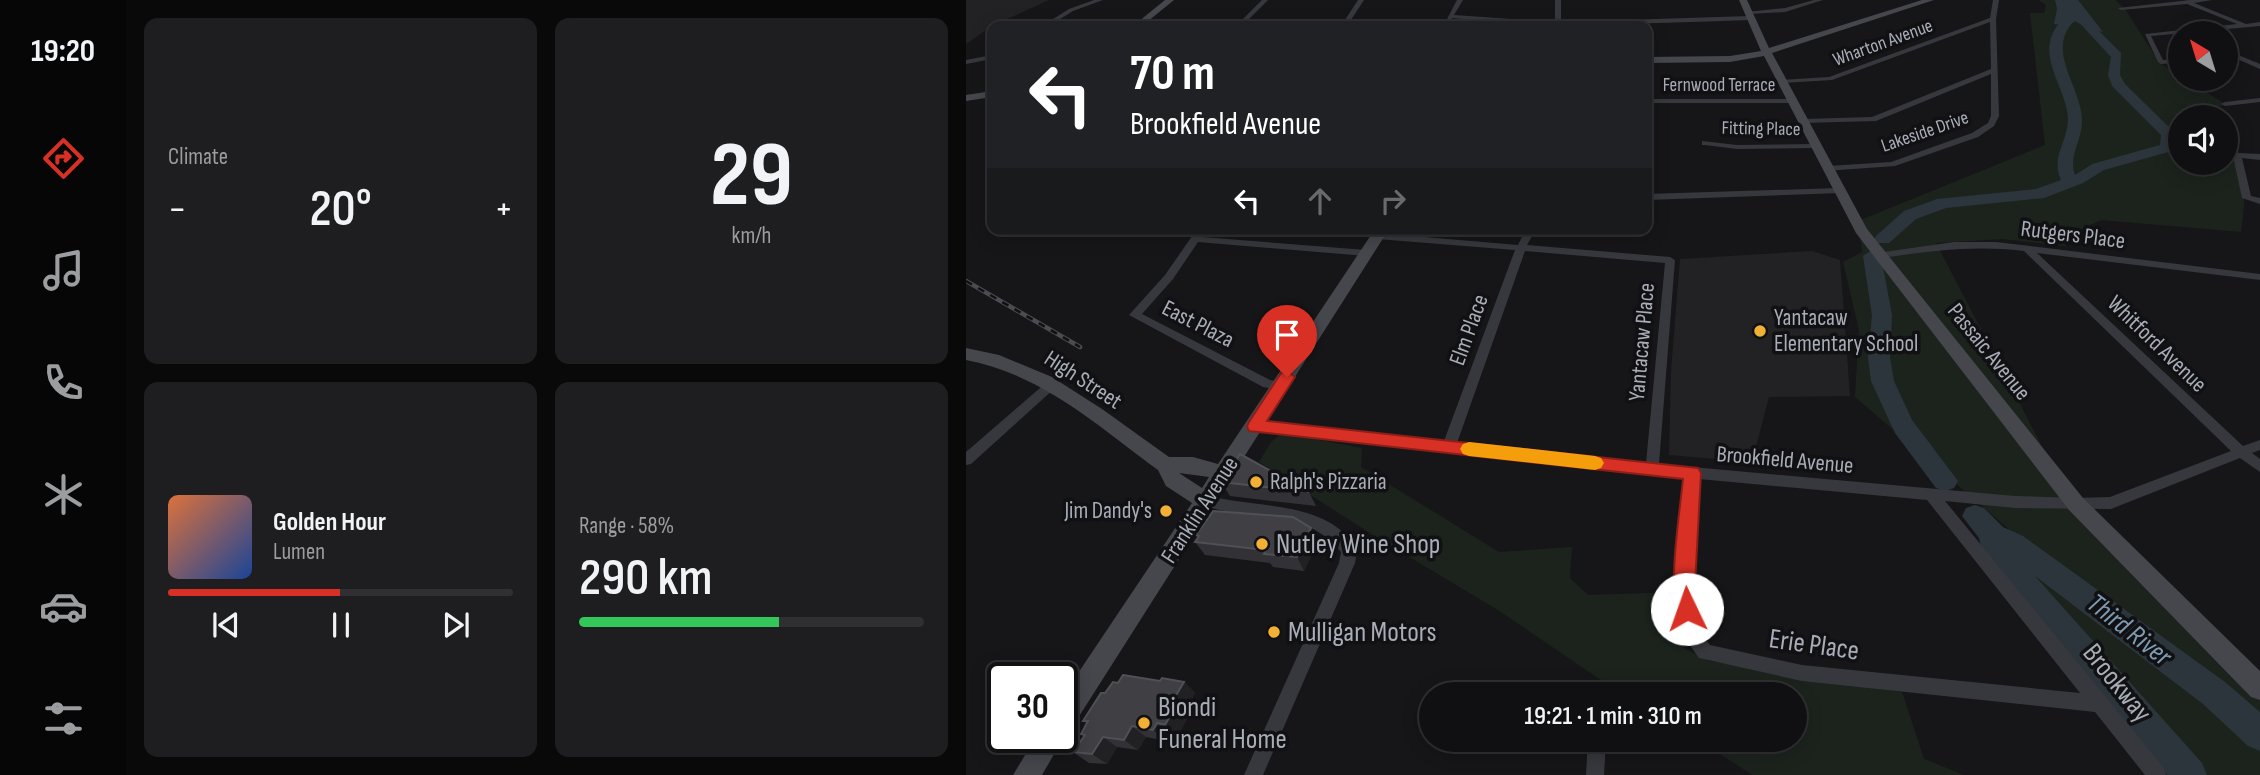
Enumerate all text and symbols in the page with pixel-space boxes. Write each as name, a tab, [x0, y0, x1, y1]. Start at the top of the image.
street label: Wharton Avenue	[1830, 14, 1936, 72]
north arrow	[2168, 21, 2238, 91]
map controls	[2168, 21, 2238, 175]
text: 19:20	[31, 32, 95, 71]
text: 70 m	[1130, 45, 1215, 104]
icon: left	[1015, 49, 1106, 140]
street label: Fernwood Terrace	[1663, 74, 1775, 97]
text: Brookfield Avenue	[1130, 105, 1321, 144]
button: sound	[2168, 105, 2238, 175]
street label: Lakeside Drive	[1878, 106, 1972, 158]
street label: Fitting Place	[1721, 117, 1801, 141]
text: 29	[710, 122, 793, 231]
icon: directions	[39, 134, 88, 183]
text: Climate	[168, 143, 228, 171]
text: 20°	[309, 178, 372, 241]
icon: left	[1228, 182, 1266, 220]
icon: ahead	[1301, 182, 1339, 220]
icon: right	[1374, 182, 1412, 220]
text: −	[168, 187, 187, 232]
text: +	[494, 187, 513, 232]
street label: Rutgers Place	[2019, 215, 2127, 255]
text: km/h	[732, 222, 771, 250]
icon: music	[39, 246, 88, 295]
street label: Yantacaw Place	[1623, 282, 1661, 402]
street label: Whitford Avenue	[2101, 290, 2213, 398]
street label: Elm Place	[1443, 291, 1495, 369]
street label: East Plaza	[1157, 294, 1239, 354]
street label: Passaic Avenue	[1941, 298, 2037, 406]
place label: Yantacaw Elementary School	[1774, 304, 1918, 358]
pin	[1257, 305, 1317, 377]
icon: arrive	[1268, 316, 1306, 354]
marker: Yantacaw Elementary School	[1752, 323, 1768, 339]
street label: High Street	[1039, 345, 1127, 415]
icon: phone	[39, 358, 88, 407]
street label: Brookfield Avenue	[1715, 440, 1855, 480]
street label: Franklin Avenue	[1155, 452, 1245, 568]
place label: Ralph's Pizzaria	[1270, 468, 1387, 496]
icon: climate	[39, 470, 88, 519]
marker: Ralph's Pizzaria	[1248, 474, 1264, 490]
place label: Jim Dandy's	[1063, 497, 1152, 525]
marker: Jim Dandy's	[1158, 503, 1174, 519]
text: Golden Hour	[273, 507, 386, 538]
text: Range · 58%	[579, 512, 674, 540]
place label: Nutley Wine Shop	[1276, 528, 1440, 561]
marker: Nutley Wine Shop	[1254, 536, 1270, 552]
text: Lumen	[273, 538, 325, 566]
text: 290 km	[579, 547, 713, 610]
position arrow	[1650, 572, 1724, 646]
icon: car	[39, 582, 88, 631]
water label: Third River	[2080, 587, 2179, 674]
icon: previous	[207, 606, 245, 644]
icon: pause	[322, 606, 360, 644]
icon: next	[437, 606, 475, 644]
place label: Mulligan Motors	[1288, 616, 1436, 649]
street label: Erie Place	[1767, 622, 1861, 668]
marker: Mulligan Motors	[1266, 624, 1282, 640]
street label: Brookway	[2076, 637, 2159, 729]
speed limit sign: 30	[987, 662, 1078, 753]
place label: Biondi Funeral Home	[1158, 691, 1287, 756]
icon: filters	[39, 694, 88, 743]
text: 19:21 · 1 min · 310 m	[1524, 701, 1702, 732]
marker: Biondi Funeral Home	[1136, 715, 1152, 731]

